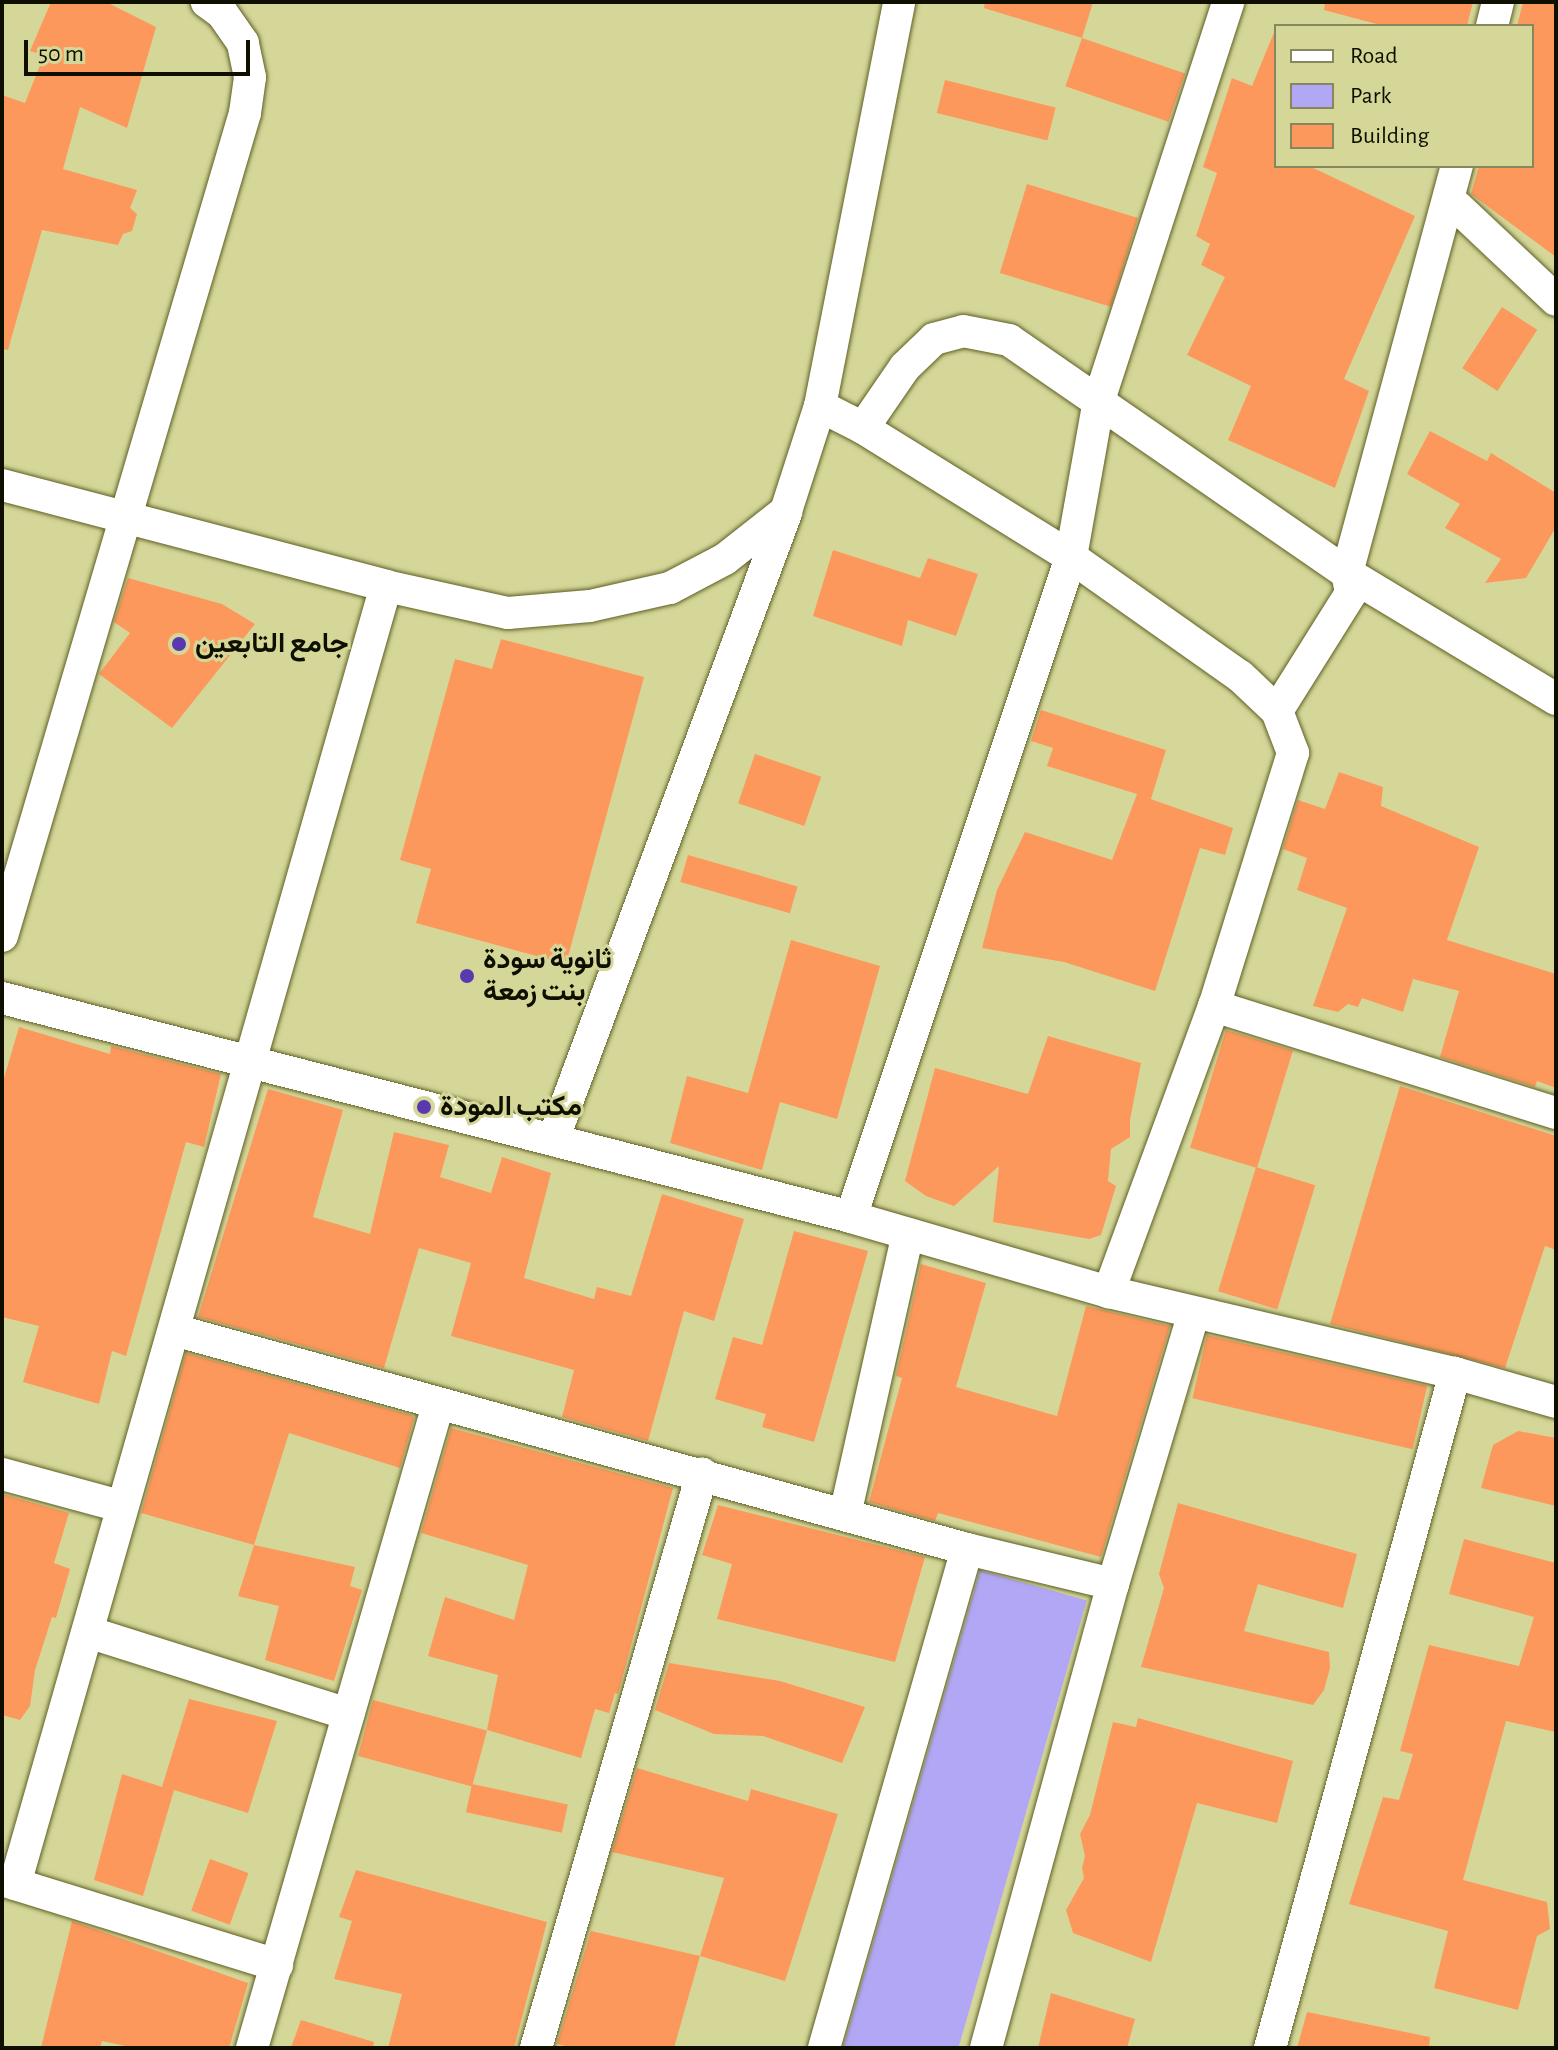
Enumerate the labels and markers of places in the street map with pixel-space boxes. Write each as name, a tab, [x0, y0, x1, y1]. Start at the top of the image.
place label: جامع التابعين	[195, 627, 348, 661]
marker: جامع التابعين	[170, 635, 188, 653]
place label: ثانوية سودة بنت زمعة	[483, 943, 612, 1009]
marker: ثانوية سودة بنت زمعة	[458, 967, 476, 985]
place label: مكتب المودة	[440, 1090, 582, 1124]
marker: مكتب المودة	[415, 1098, 433, 1116]

